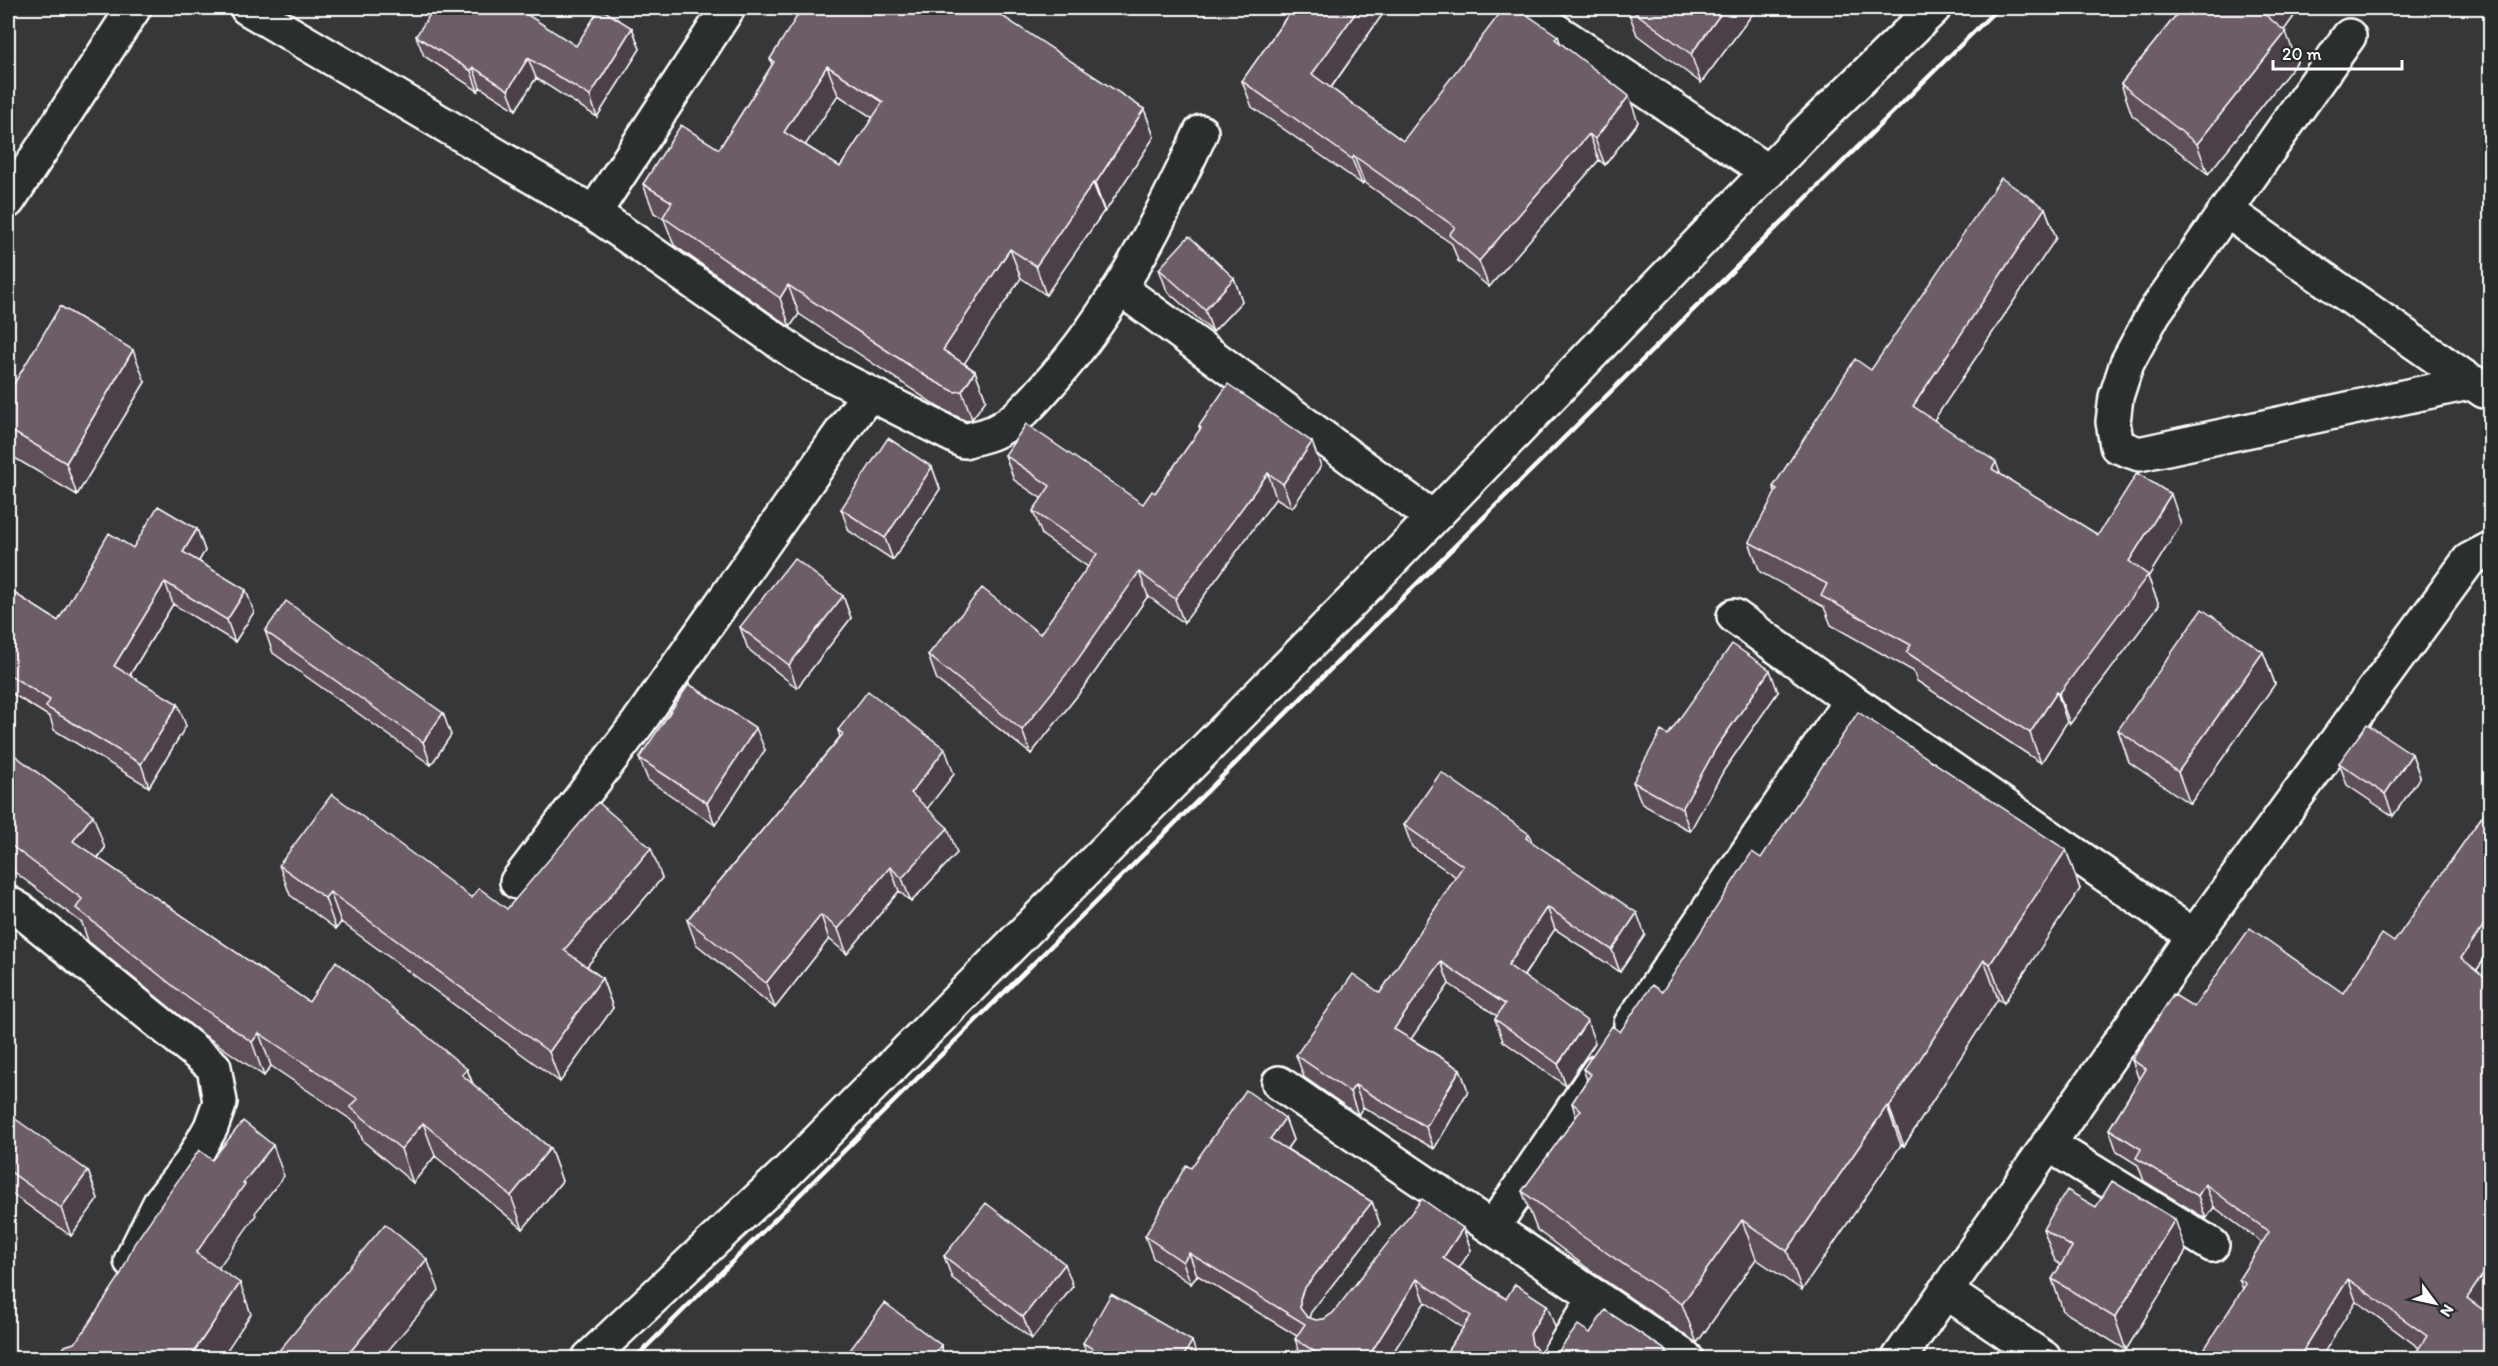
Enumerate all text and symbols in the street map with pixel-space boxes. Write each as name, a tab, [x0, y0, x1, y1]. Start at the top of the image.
scale bar	[2273, 33, 2402, 71]
text: 20 m	[2282, 43, 2322, 65]
north arrow	[2405, 1273, 2465, 1333]
text: N	[2436, 1301, 2458, 1321]

